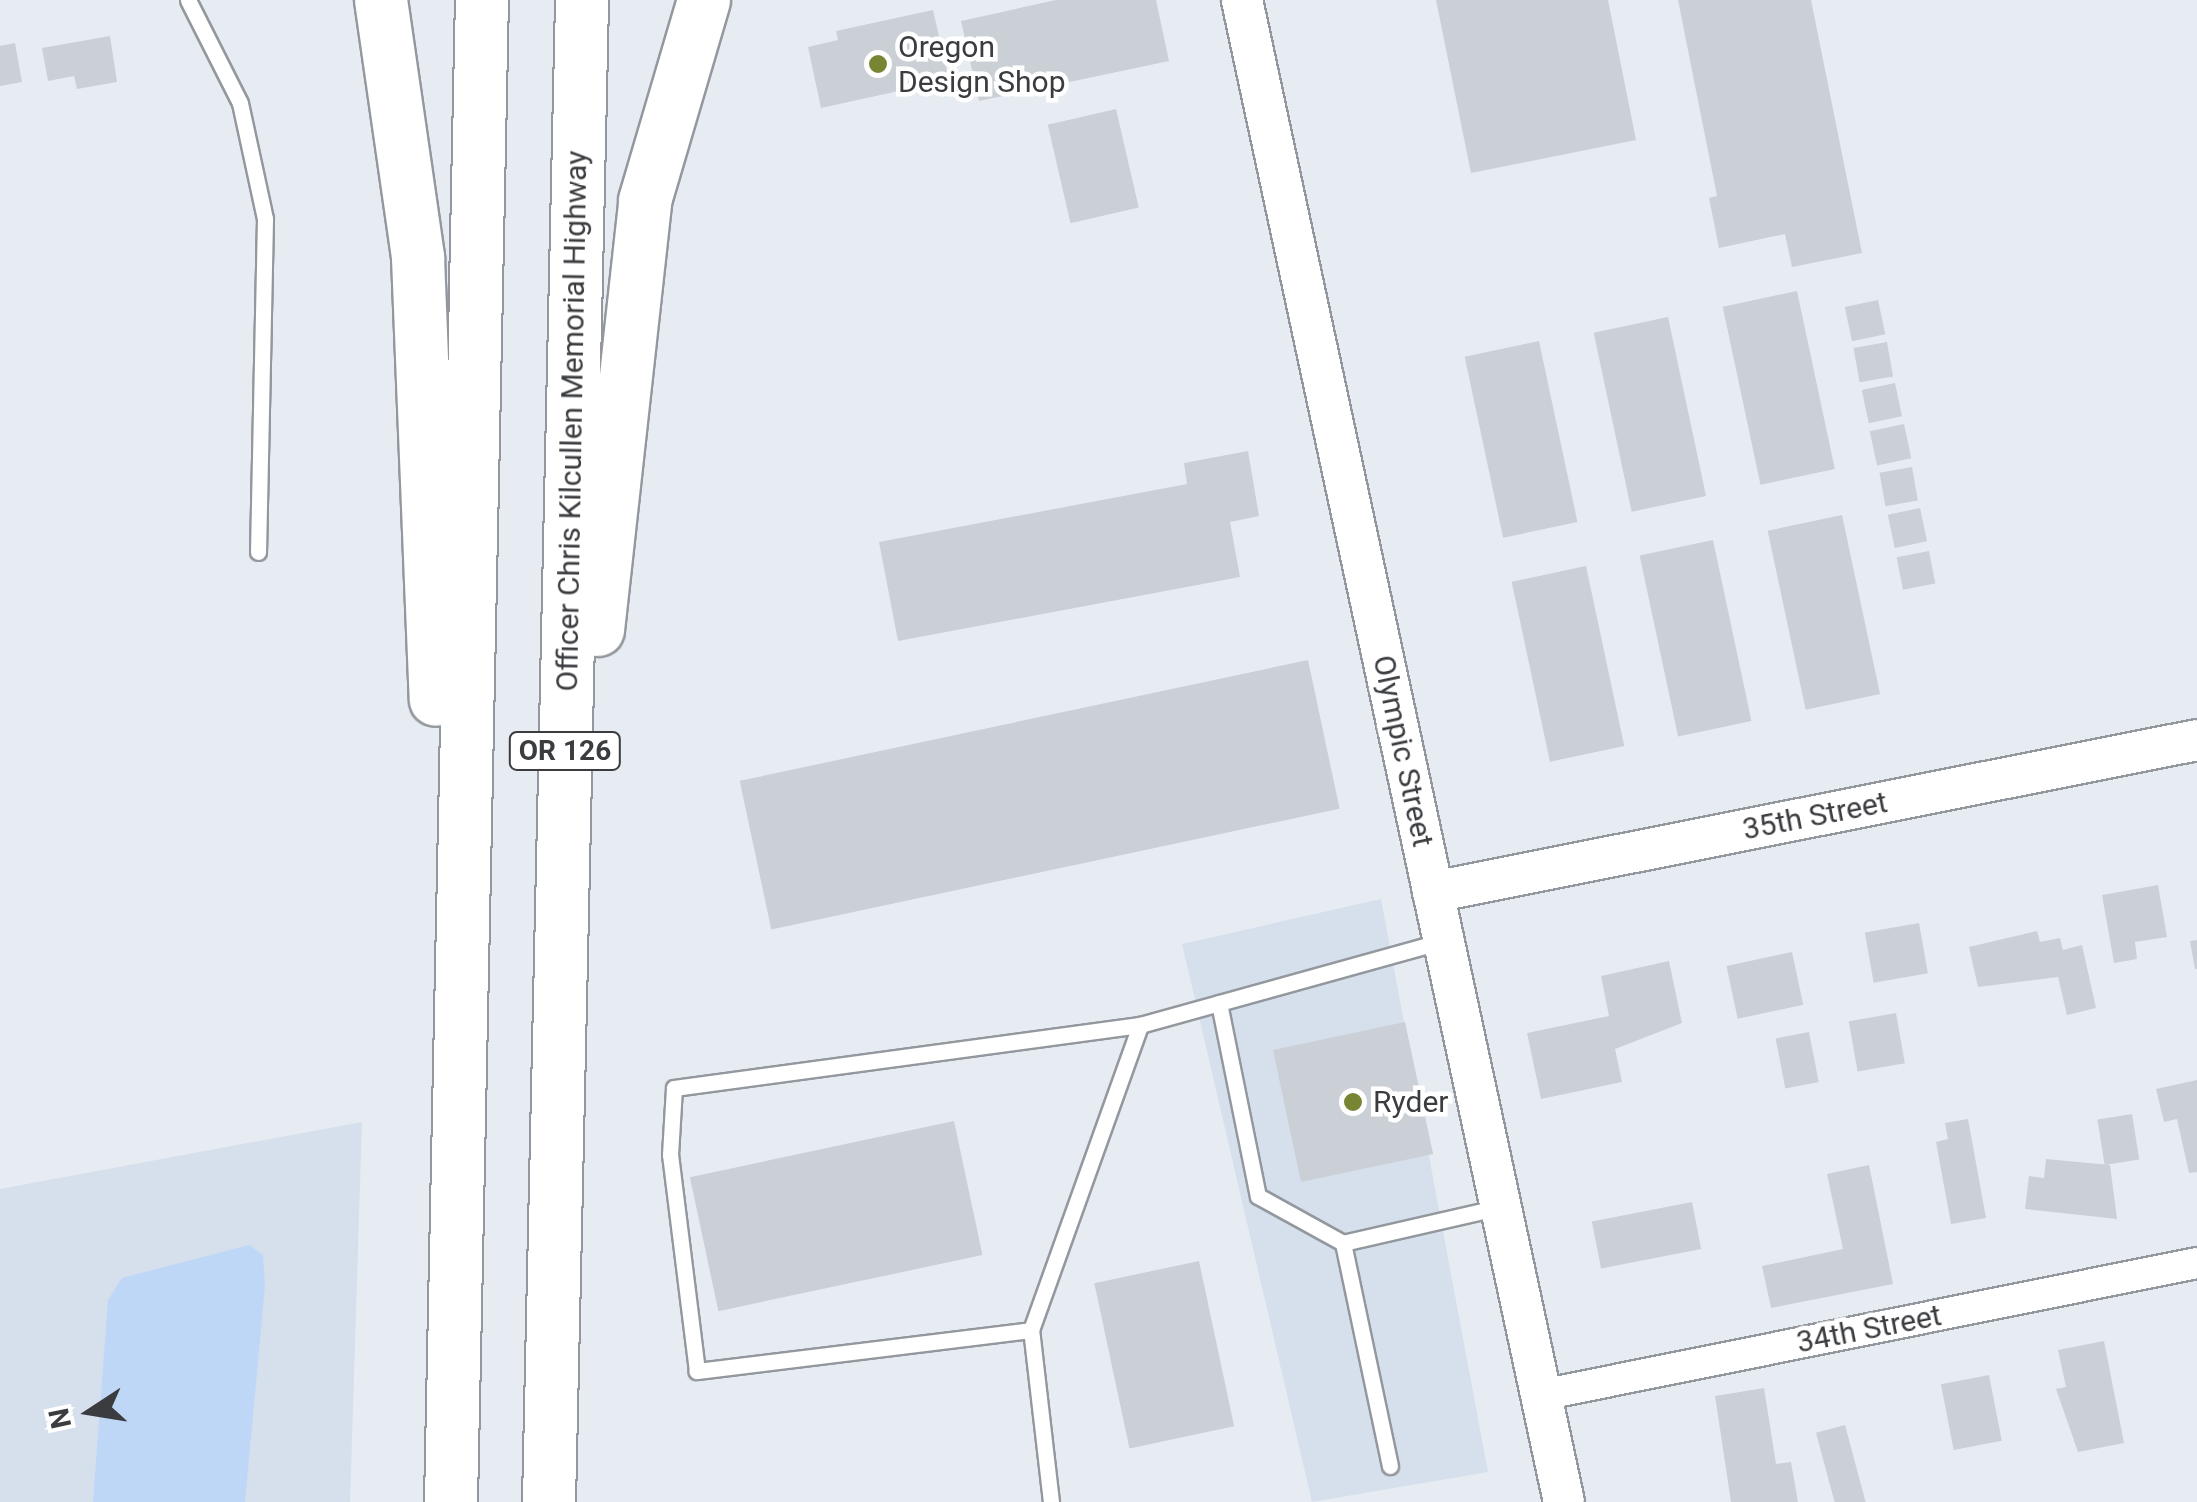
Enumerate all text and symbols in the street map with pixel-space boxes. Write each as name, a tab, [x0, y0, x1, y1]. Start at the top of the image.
place label: Oregon Design Shop	[898, 29, 1066, 100]
marker: Oregon Design Shop	[867, 53, 889, 75]
street label: Officer Chris Kilcullen Memorial Highway	[549, 150, 595, 692]
street label: Olympic Street	[1365, 652, 1441, 850]
road number: OR 126	[508, 728, 622, 774]
street label: 35th Street	[1740, 784, 1890, 848]
place label: Ryder	[1373, 1084, 1448, 1120]
marker: Ryder	[1342, 1091, 1364, 1113]
street label: 34th Street	[1794, 1297, 1944, 1361]
north arrow	[40, 1362, 140, 1462]
text: N	[42, 1405, 78, 1431]

